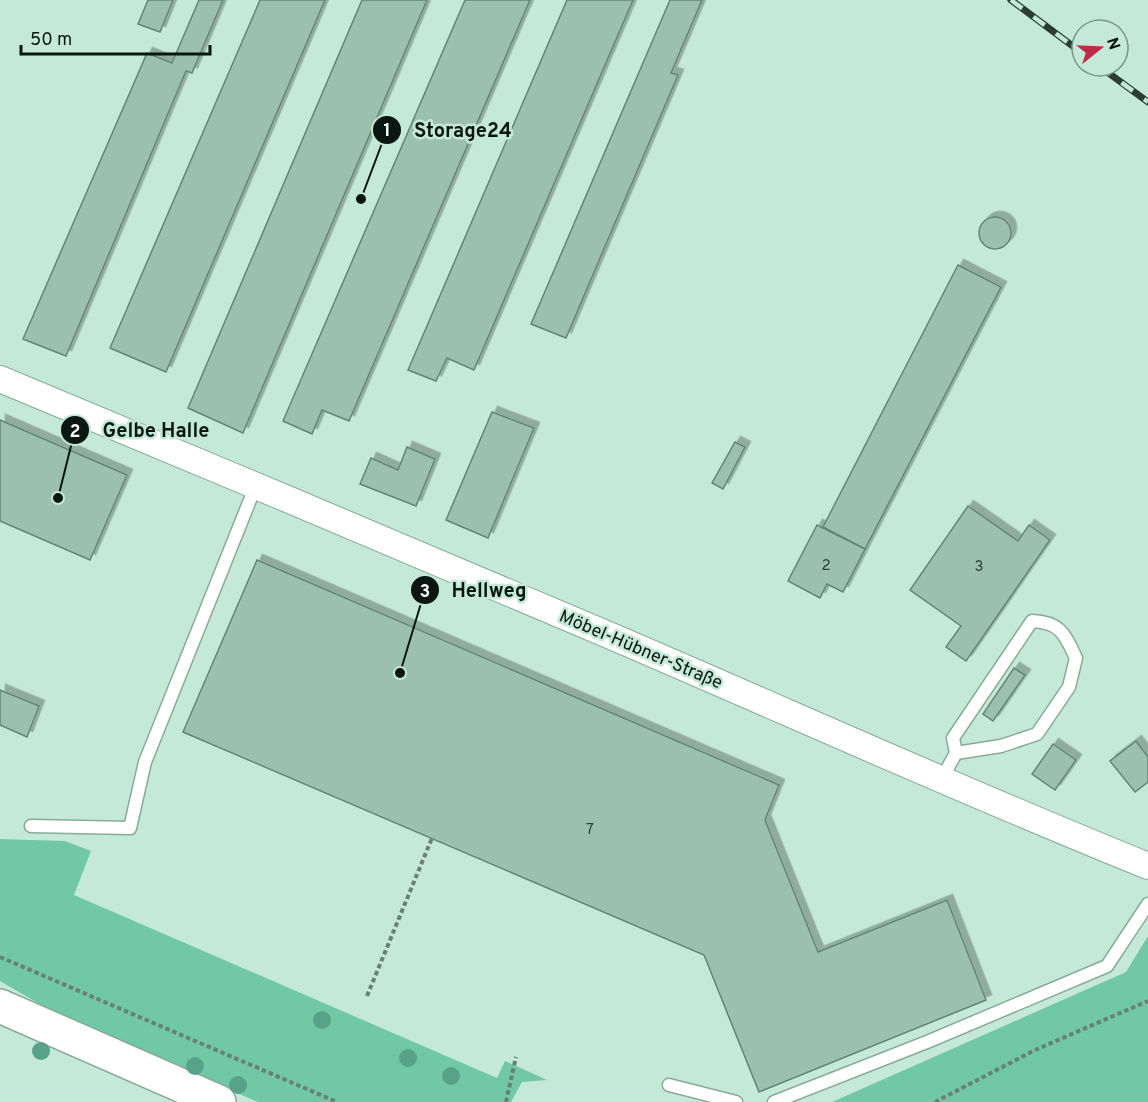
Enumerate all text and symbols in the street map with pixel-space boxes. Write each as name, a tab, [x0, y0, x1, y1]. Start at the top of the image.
scale bar	[21, 18, 210, 56]
north arrow	[1070, 18, 1130, 78]
text: 50 m	[30, 29, 72, 52]
text: N	[1101, 35, 1124, 53]
callout: Storage24	[372, 111, 524, 149]
text: Storage24	[414, 119, 512, 145]
text: 1	[383, 120, 391, 143]
callout: Gelbe Halle	[60, 411, 221, 449]
text: Gelbe Halle	[103, 419, 209, 445]
text: 2	[69, 421, 81, 444]
house number: 2	[821, 557, 831, 576]
house number: 3	[974, 558, 984, 577]
callout: Hellweg	[410, 571, 539, 609]
text: Hellweg	[451, 579, 527, 605]
text: 3	[420, 581, 430, 604]
street label: Möbel-Hübner-Straße	[555, 606, 726, 695]
house number: 7	[586, 821, 594, 840]

